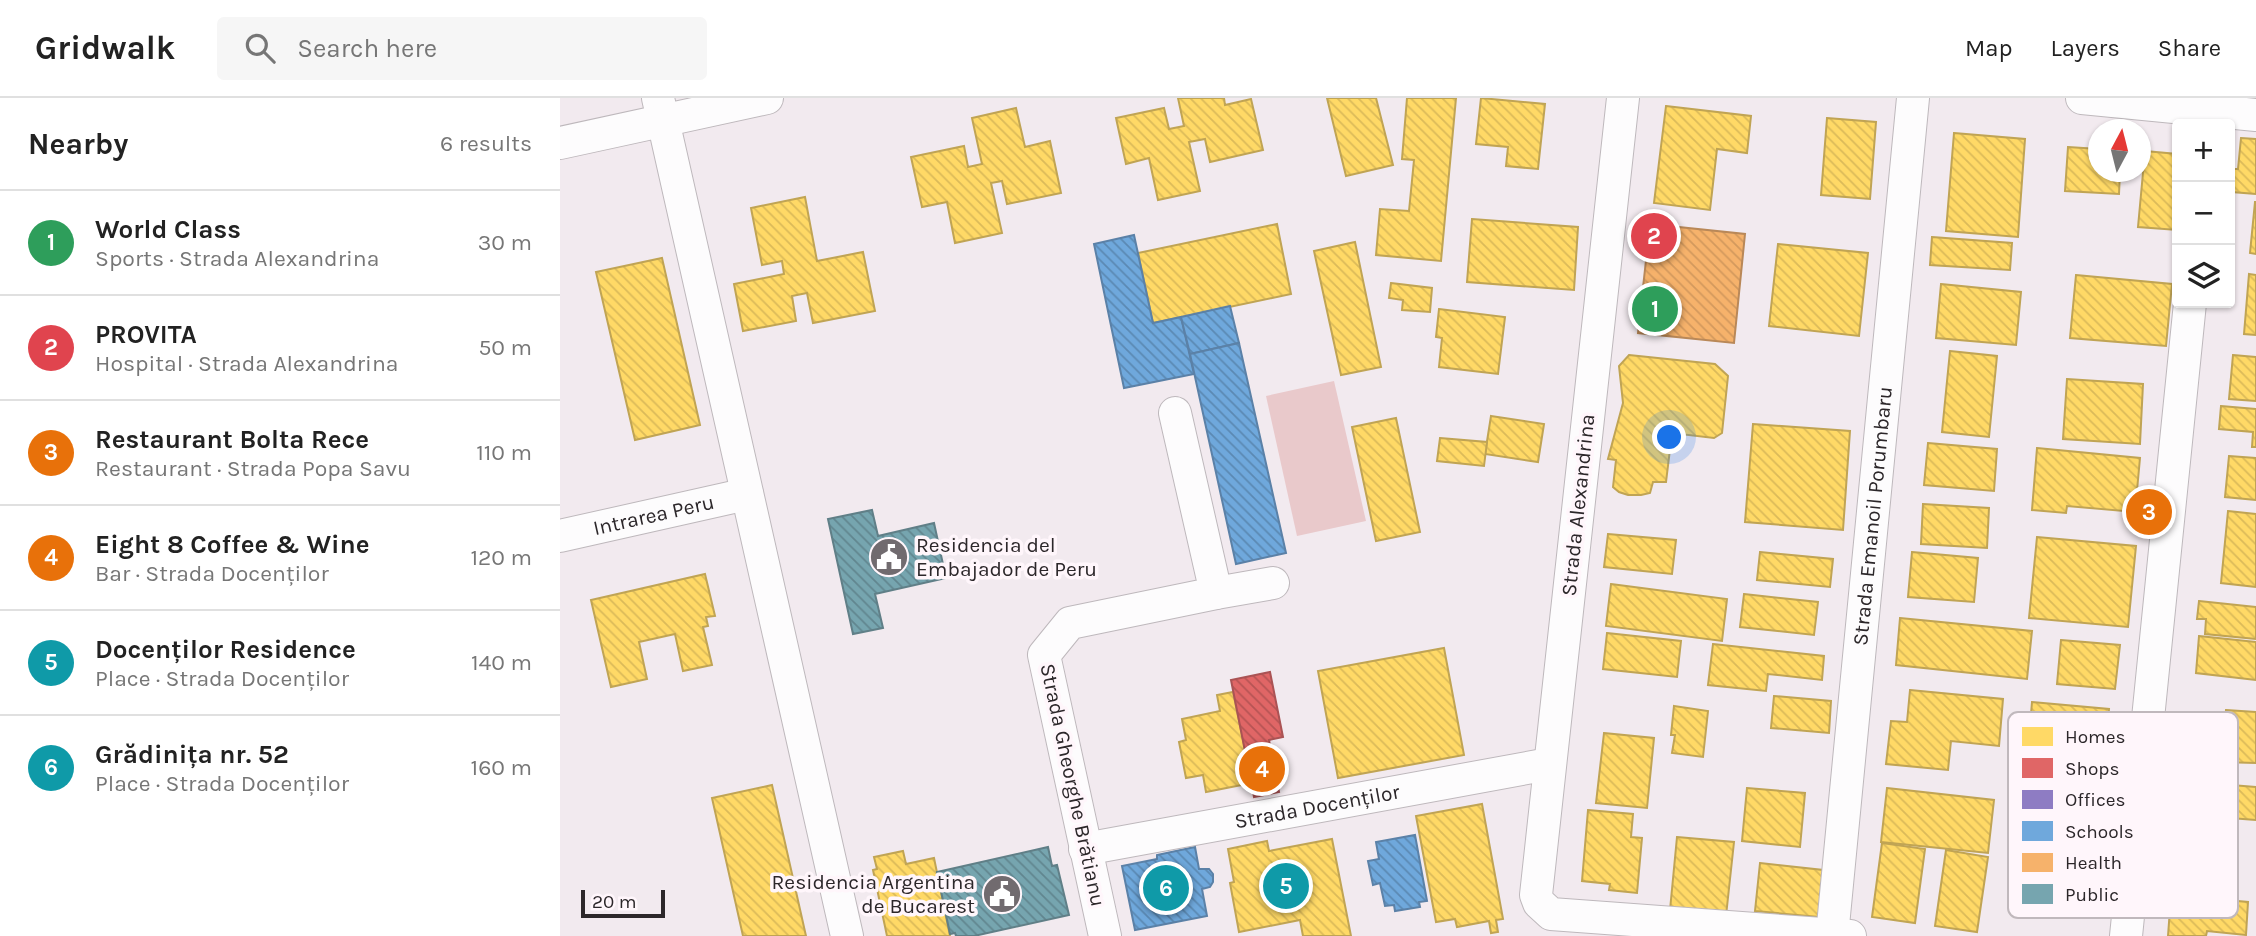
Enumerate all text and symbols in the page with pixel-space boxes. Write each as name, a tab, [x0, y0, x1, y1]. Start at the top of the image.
search box	[217, 17, 707, 80]
text: Gridwalk	[35, 29, 175, 67]
icon: search	[241, 29, 279, 67]
text: Search here	[297, 33, 437, 64]
text: Map	[1965, 34, 2013, 62]
text: Layers	[2051, 34, 2120, 62]
text: Share	[2158, 34, 2221, 62]
north arrow	[2088, 119, 2151, 182]
map controls	[2172, 119, 2235, 308]
button: +	[2172, 119, 2235, 182]
text: Nearby	[28, 126, 128, 162]
text: 6 results	[440, 130, 532, 157]
button: −	[2172, 182, 2235, 245]
pin: 2	[1631, 210, 1677, 262]
text: World Class	[95, 214, 241, 245]
text: 1	[47, 229, 55, 256]
text: 30 m	[478, 229, 532, 256]
text: Sports · Strada Alexandrina	[95, 245, 379, 272]
button: layers	[2172, 245, 2235, 308]
pin: 1	[1632, 283, 1678, 335]
text: PROVITA	[95, 319, 197, 350]
text: 2	[44, 334, 58, 361]
text: 50 m	[478, 334, 532, 361]
text: Hospital · Strada Alexandrina	[95, 350, 399, 377]
street label: Strada Emanoil Porumbaru	[1848, 385, 1897, 647]
street label: Strada Alexandrina	[1557, 413, 1599, 597]
your location	[1652, 420, 1686, 454]
text: Restaurant Bolta Rece	[95, 424, 369, 455]
text: 3	[44, 439, 58, 466]
text: 110 m	[476, 439, 532, 466]
text: Restaurant · Strada Popa Savu	[95, 455, 411, 482]
pin: 3	[2126, 486, 2172, 538]
street label: Intrarea Peru	[591, 490, 716, 540]
text: Eight 8 Coffee & Wine	[95, 529, 370, 560]
place label: Residencia del Embajador de Peru	[916, 533, 1097, 581]
public building icon: Residencia del Embajador de Peru	[868, 536, 910, 578]
text: 4	[44, 544, 58, 571]
text: 120 m	[470, 544, 532, 571]
text: Bar · Strada Docenților	[95, 560, 329, 587]
text: Docenților Residence	[95, 634, 356, 665]
text: 5	[44, 649, 58, 676]
text: 140 m	[471, 649, 532, 676]
street label: Strada Gheorghe Brătianu	[1035, 661, 1111, 909]
text: Place · Strada Docenților	[95, 665, 349, 692]
legend	[2008, 712, 2238, 918]
text: Homes	[2065, 726, 2126, 748]
text: Grădinița nr. 52	[95, 739, 289, 770]
pin: 4	[1239, 743, 1285, 795]
text: 6	[44, 754, 58, 781]
text: 160 m	[471, 754, 532, 781]
text: Shops	[2065, 758, 2119, 780]
text: Place · Strada Docenților	[95, 770, 349, 797]
street label: Strada Docenților	[1233, 779, 1402, 833]
text: Offices	[2065, 789, 2126, 811]
text: Schools	[2065, 821, 2134, 843]
text: Health	[2065, 852, 2122, 874]
pin: 5	[1263, 860, 1309, 912]
pin: 6	[1143, 862, 1189, 914]
place label: Residencia Argentina de Bucarest	[772, 870, 975, 918]
public building icon: Residencia Argentina de Bucarest	[981, 873, 1023, 915]
text: Public	[2065, 884, 2119, 906]
scale bar	[581, 887, 665, 919]
text: 20 m	[592, 891, 637, 913]

